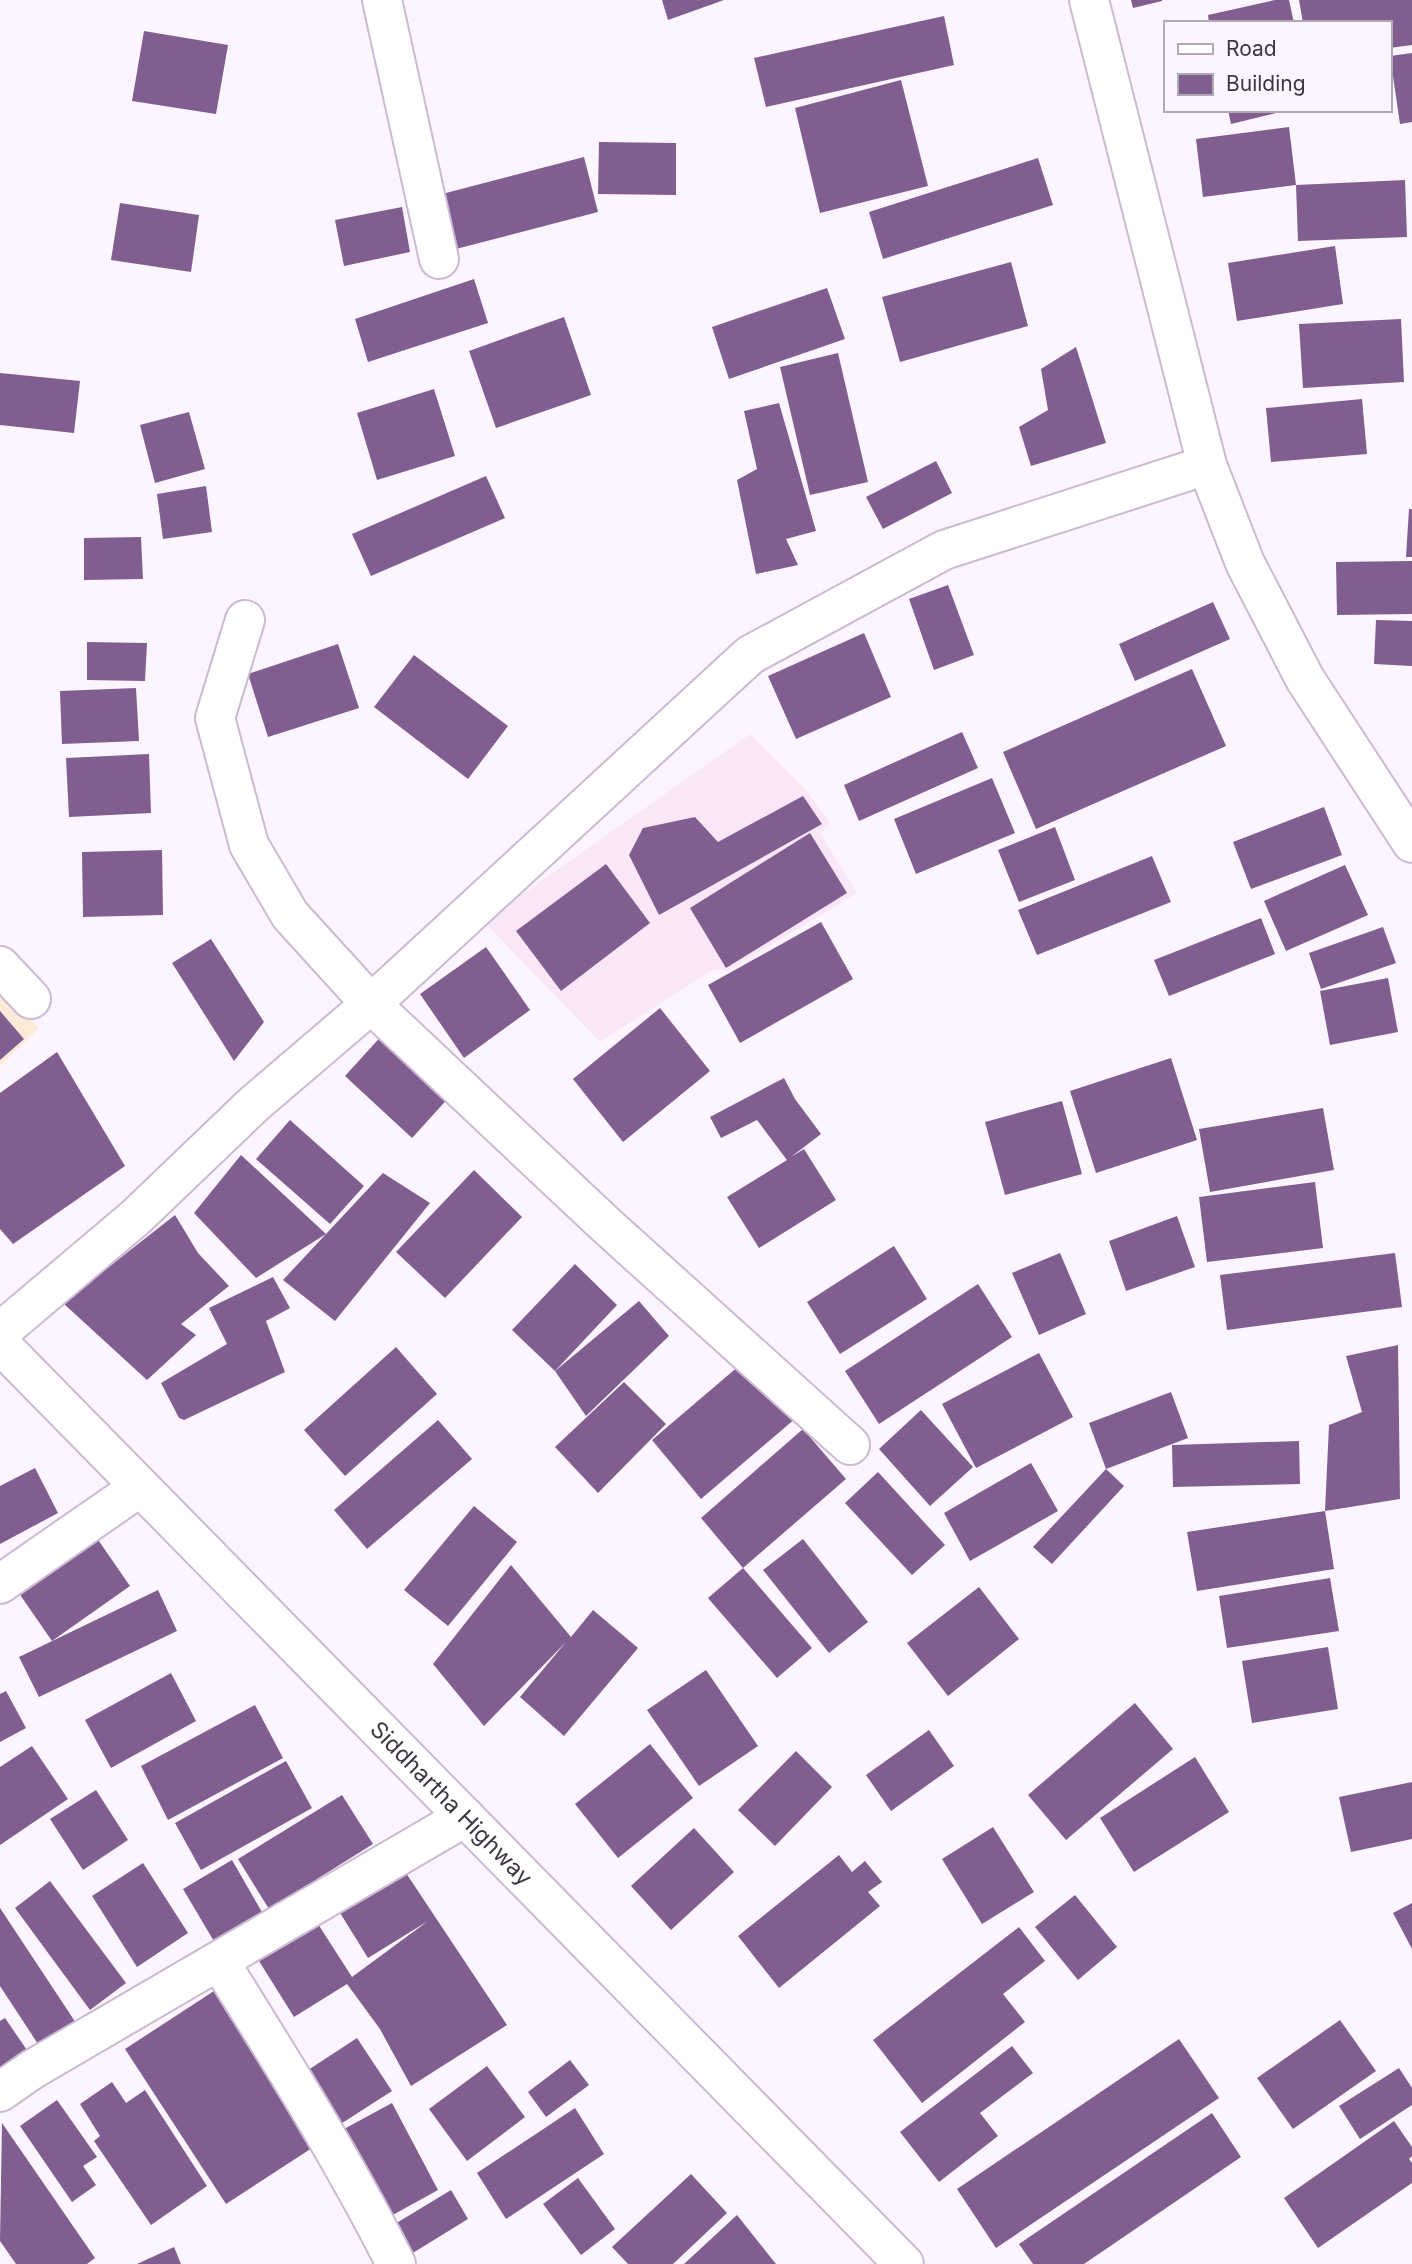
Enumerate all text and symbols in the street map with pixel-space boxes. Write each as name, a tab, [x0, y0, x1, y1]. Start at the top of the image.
legend	[1164, 21, 1391, 112]
text: Road	[1226, 36, 1277, 61]
text: Building	[1226, 71, 1306, 96]
street label: Siddhartha Highway	[365, 1715, 538, 1891]

